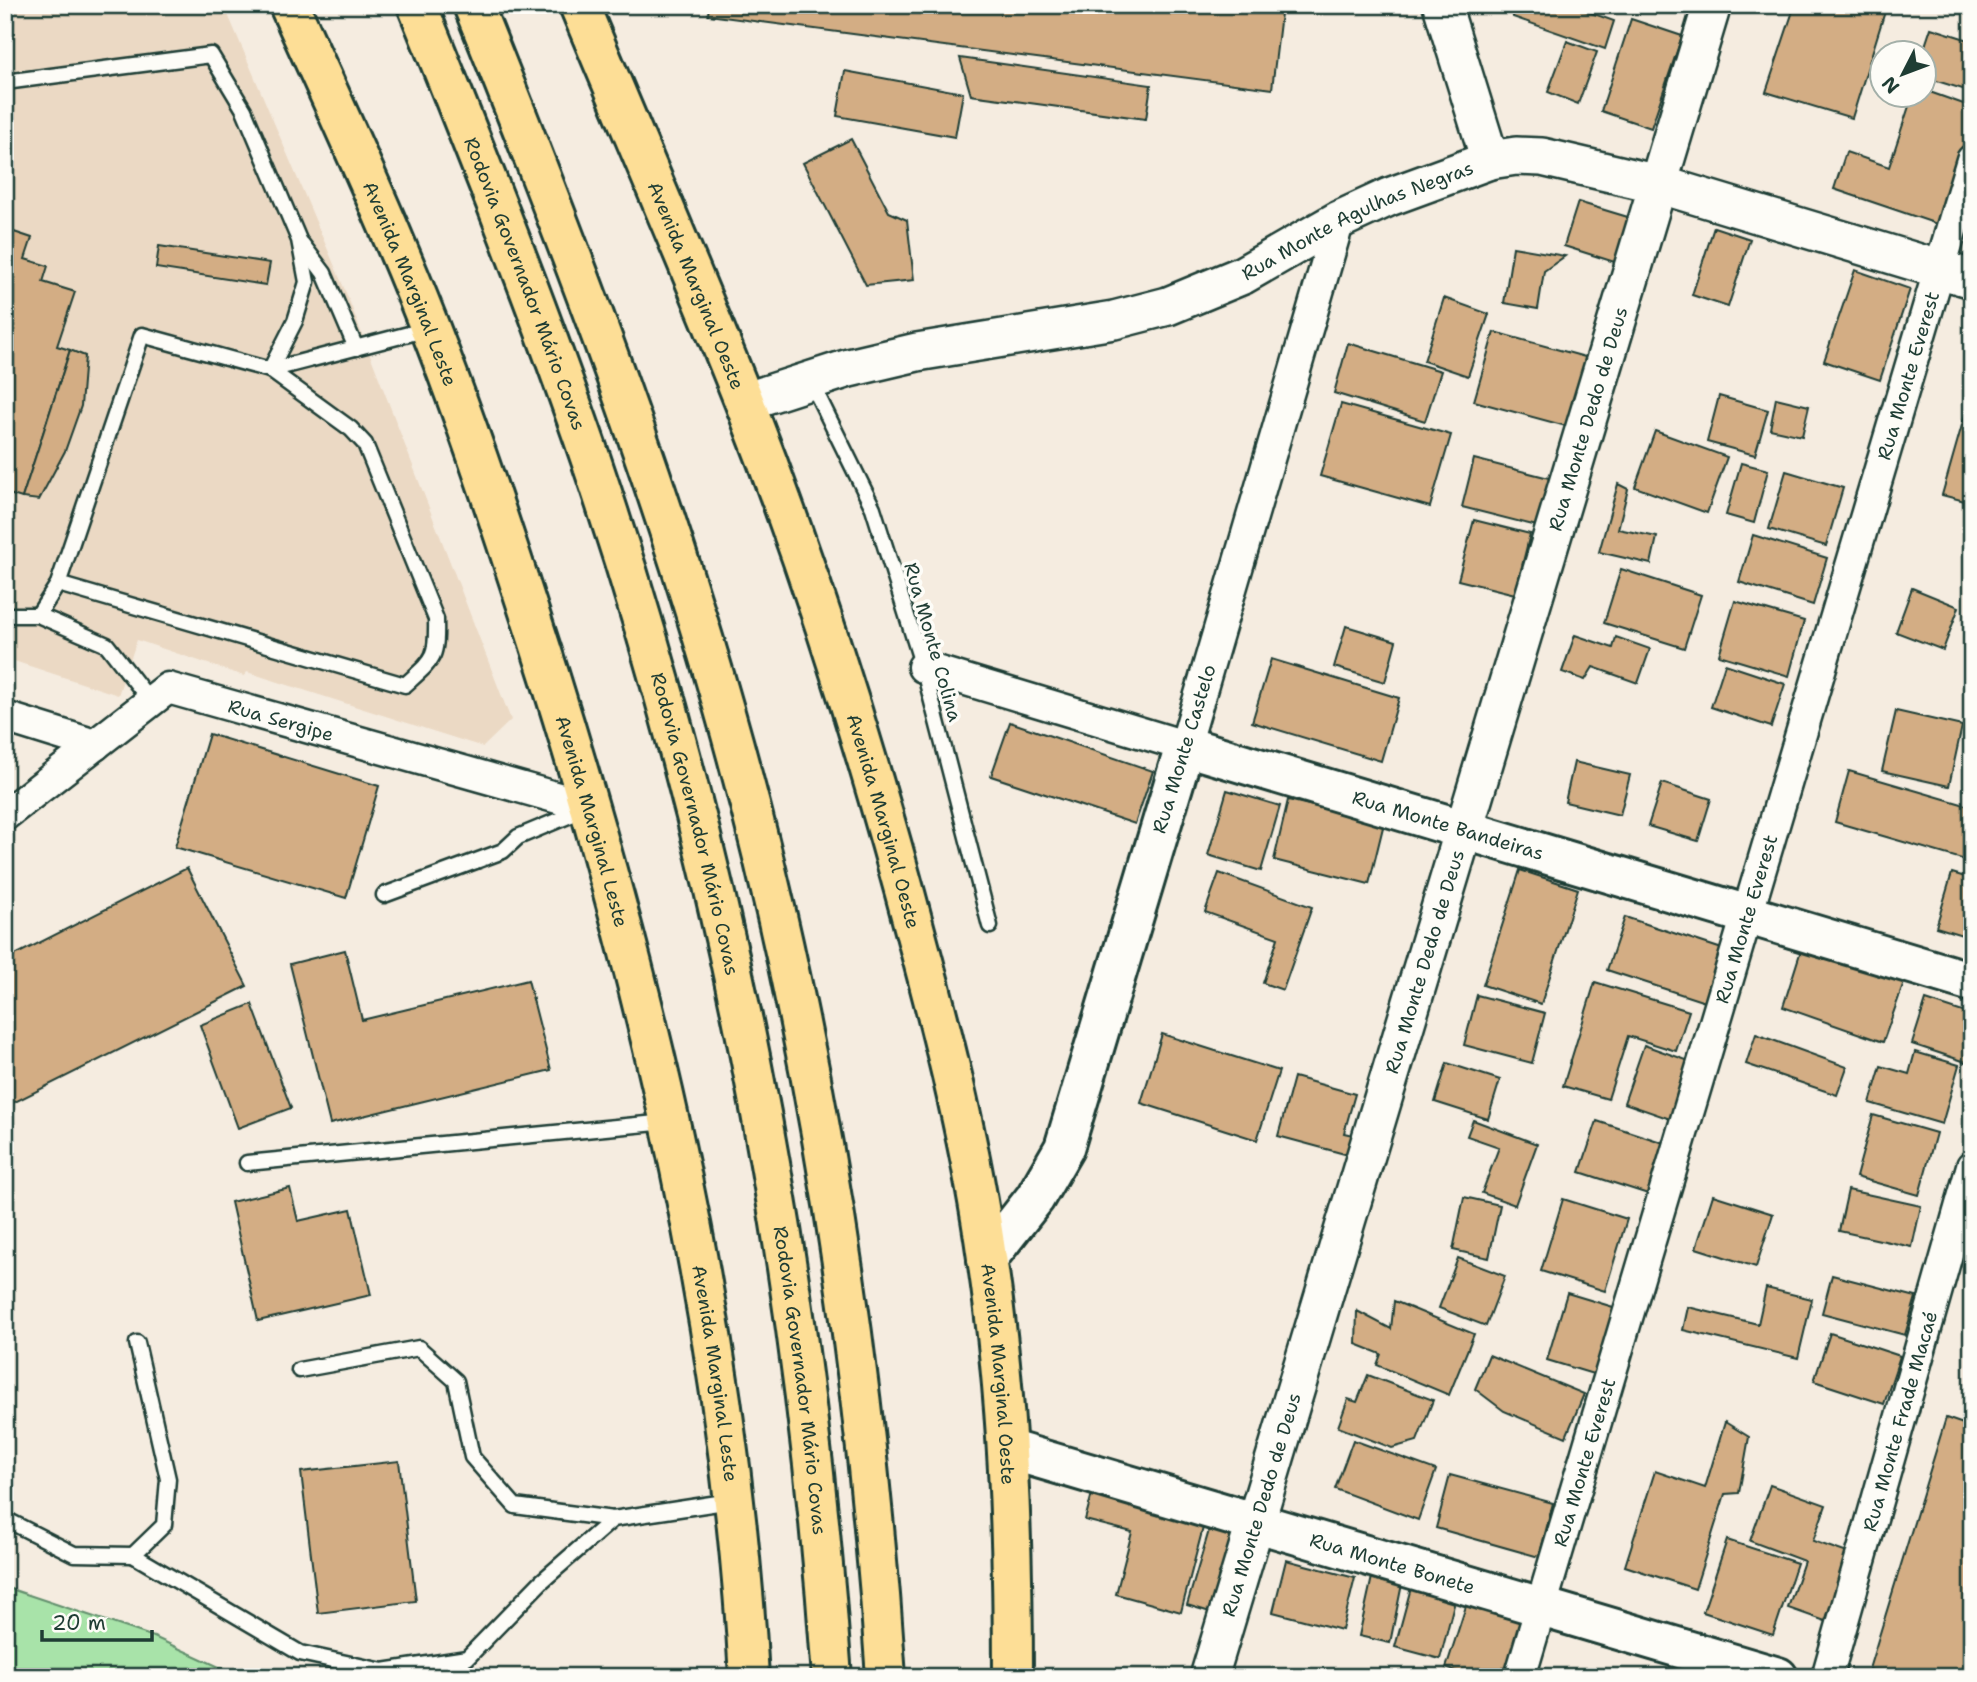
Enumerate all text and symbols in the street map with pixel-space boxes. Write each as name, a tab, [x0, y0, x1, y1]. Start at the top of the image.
north arrow	[1868, 38, 1938, 108]
text: N	[1876, 71, 1905, 99]
street label: Rodovia Governador Mário Covas	[459, 133, 592, 433]
street label: Rua Monte Agulhas Negras	[1237, 155, 1477, 286]
street label: Avenida Marginal Leste	[358, 177, 463, 389]
street label: Avenida Marginal Oeste	[642, 178, 751, 393]
street label: Rua Monte Everest	[1871, 288, 1945, 463]
street label: Rua Monte Dedo de Deus	[1542, 304, 1633, 534]
street label: Rua Monte Colina	[898, 559, 968, 725]
street label: Rua Monte Castelo	[1146, 662, 1222, 836]
street label: Rodovia Governador Mário Covas	[645, 669, 745, 978]
street label: Rua Sergipe	[225, 693, 337, 747]
street label: Avenida Marginal Oeste	[841, 710, 926, 931]
street label: Avenida Marginal Leste	[550, 712, 634, 930]
street label: Rua Monte Bandeiras	[1349, 784, 1547, 865]
street label: Rua Monte Everest	[1709, 832, 1783, 1006]
street label: Rua Monte Dedo de Deus	[1379, 847, 1470, 1077]
street label: Rodovia Governador Mário Covas	[768, 1224, 833, 1536]
street label: Avenida Marginal Oeste	[975, 1262, 1021, 1486]
street label: Avenida Marginal Leste	[687, 1263, 744, 1483]
street label: Rua Monte Frade Macaé	[1856, 1308, 1943, 1534]
street label: Rua Monte Everest	[1547, 1375, 1621, 1550]
street label: Rua Monte Dedo de Deus	[1215, 1390, 1306, 1620]
street label: Rua Monte Bonete	[1307, 1527, 1478, 1599]
scale bar	[42, 1598, 152, 1642]
text: 20 m	[52, 1609, 106, 1637]

